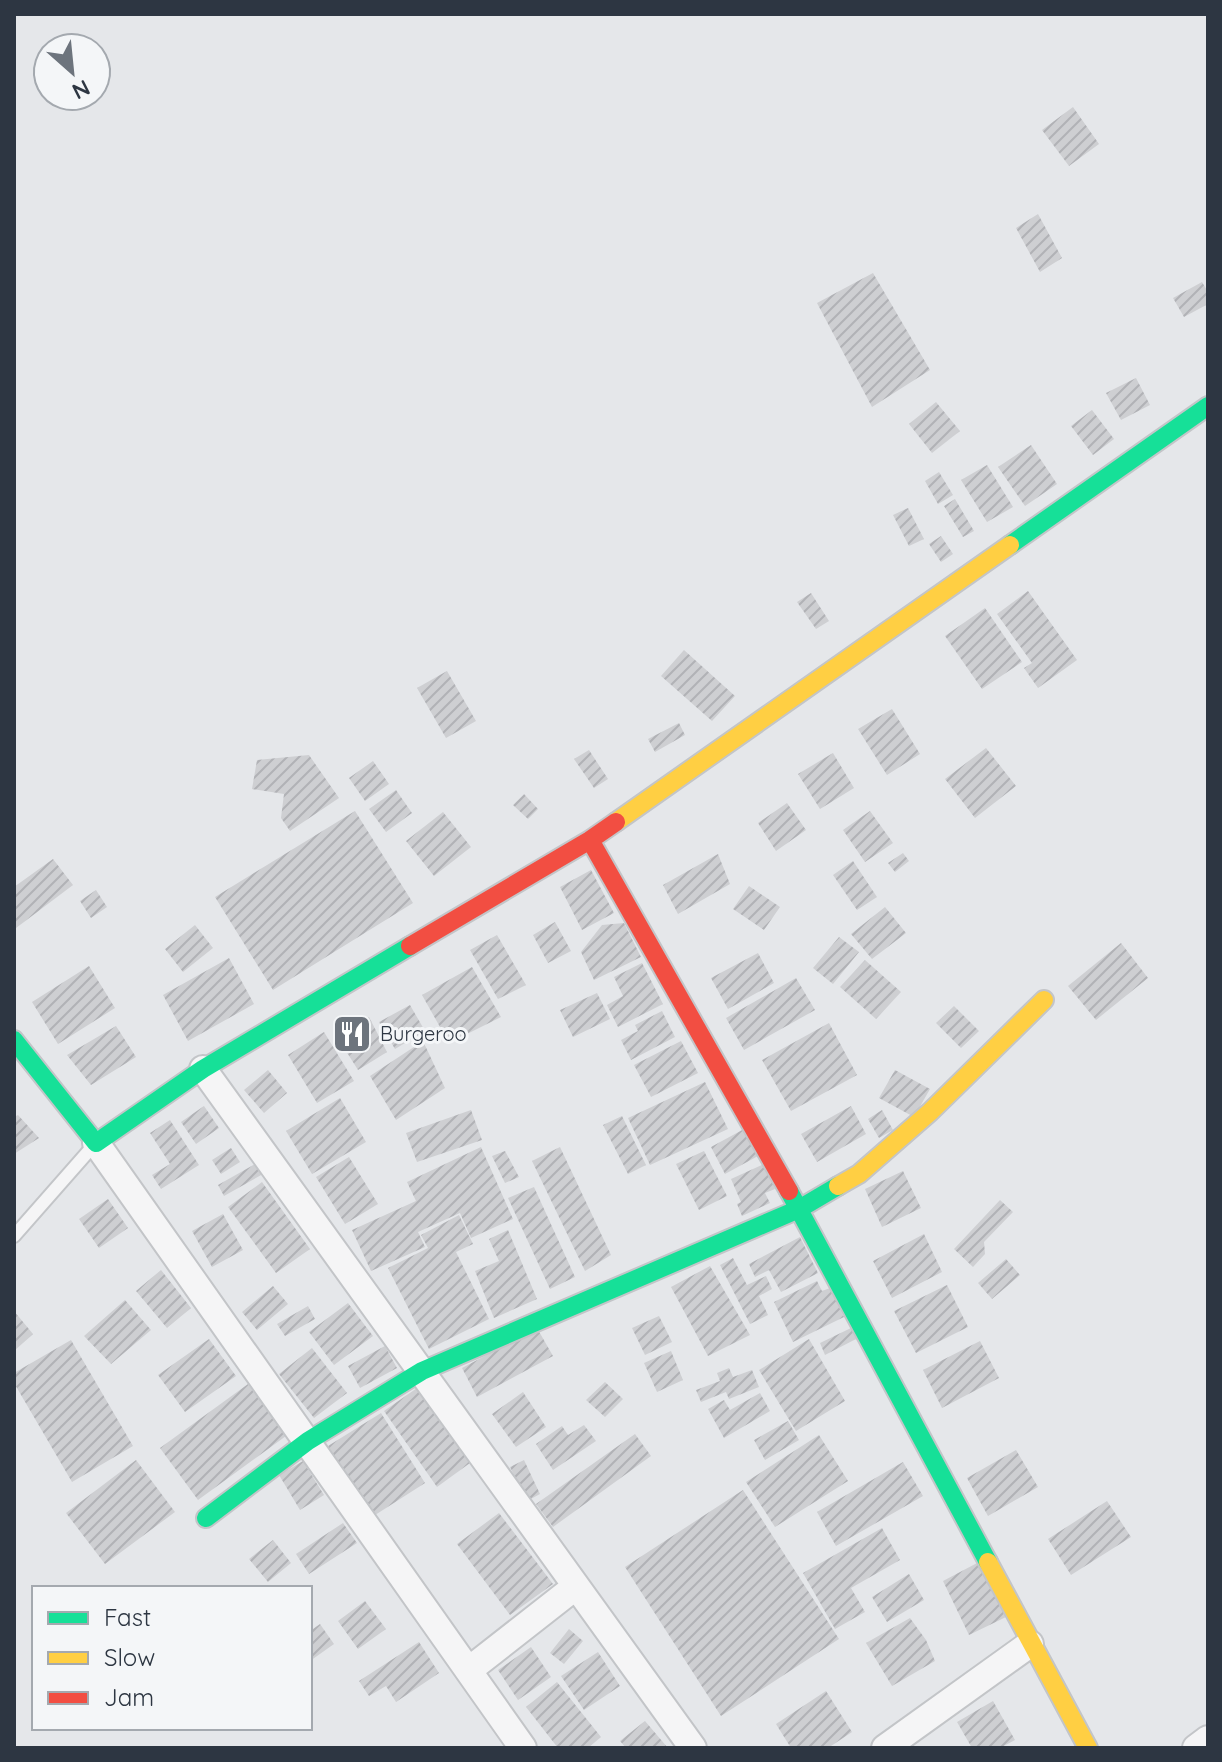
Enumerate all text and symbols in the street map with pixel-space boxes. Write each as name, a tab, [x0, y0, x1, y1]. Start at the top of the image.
north arrow	[32, 32, 112, 112]
text: N	[68, 74, 95, 106]
restaurant icon: Burgeroo	[331, 1013, 373, 1055]
place label: Burgeroo	[380, 1021, 467, 1046]
legend	[32, 1586, 312, 1730]
text: Fast	[104, 1602, 151, 1632]
text: Slow	[104, 1642, 155, 1672]
text: Jam	[104, 1682, 154, 1712]

